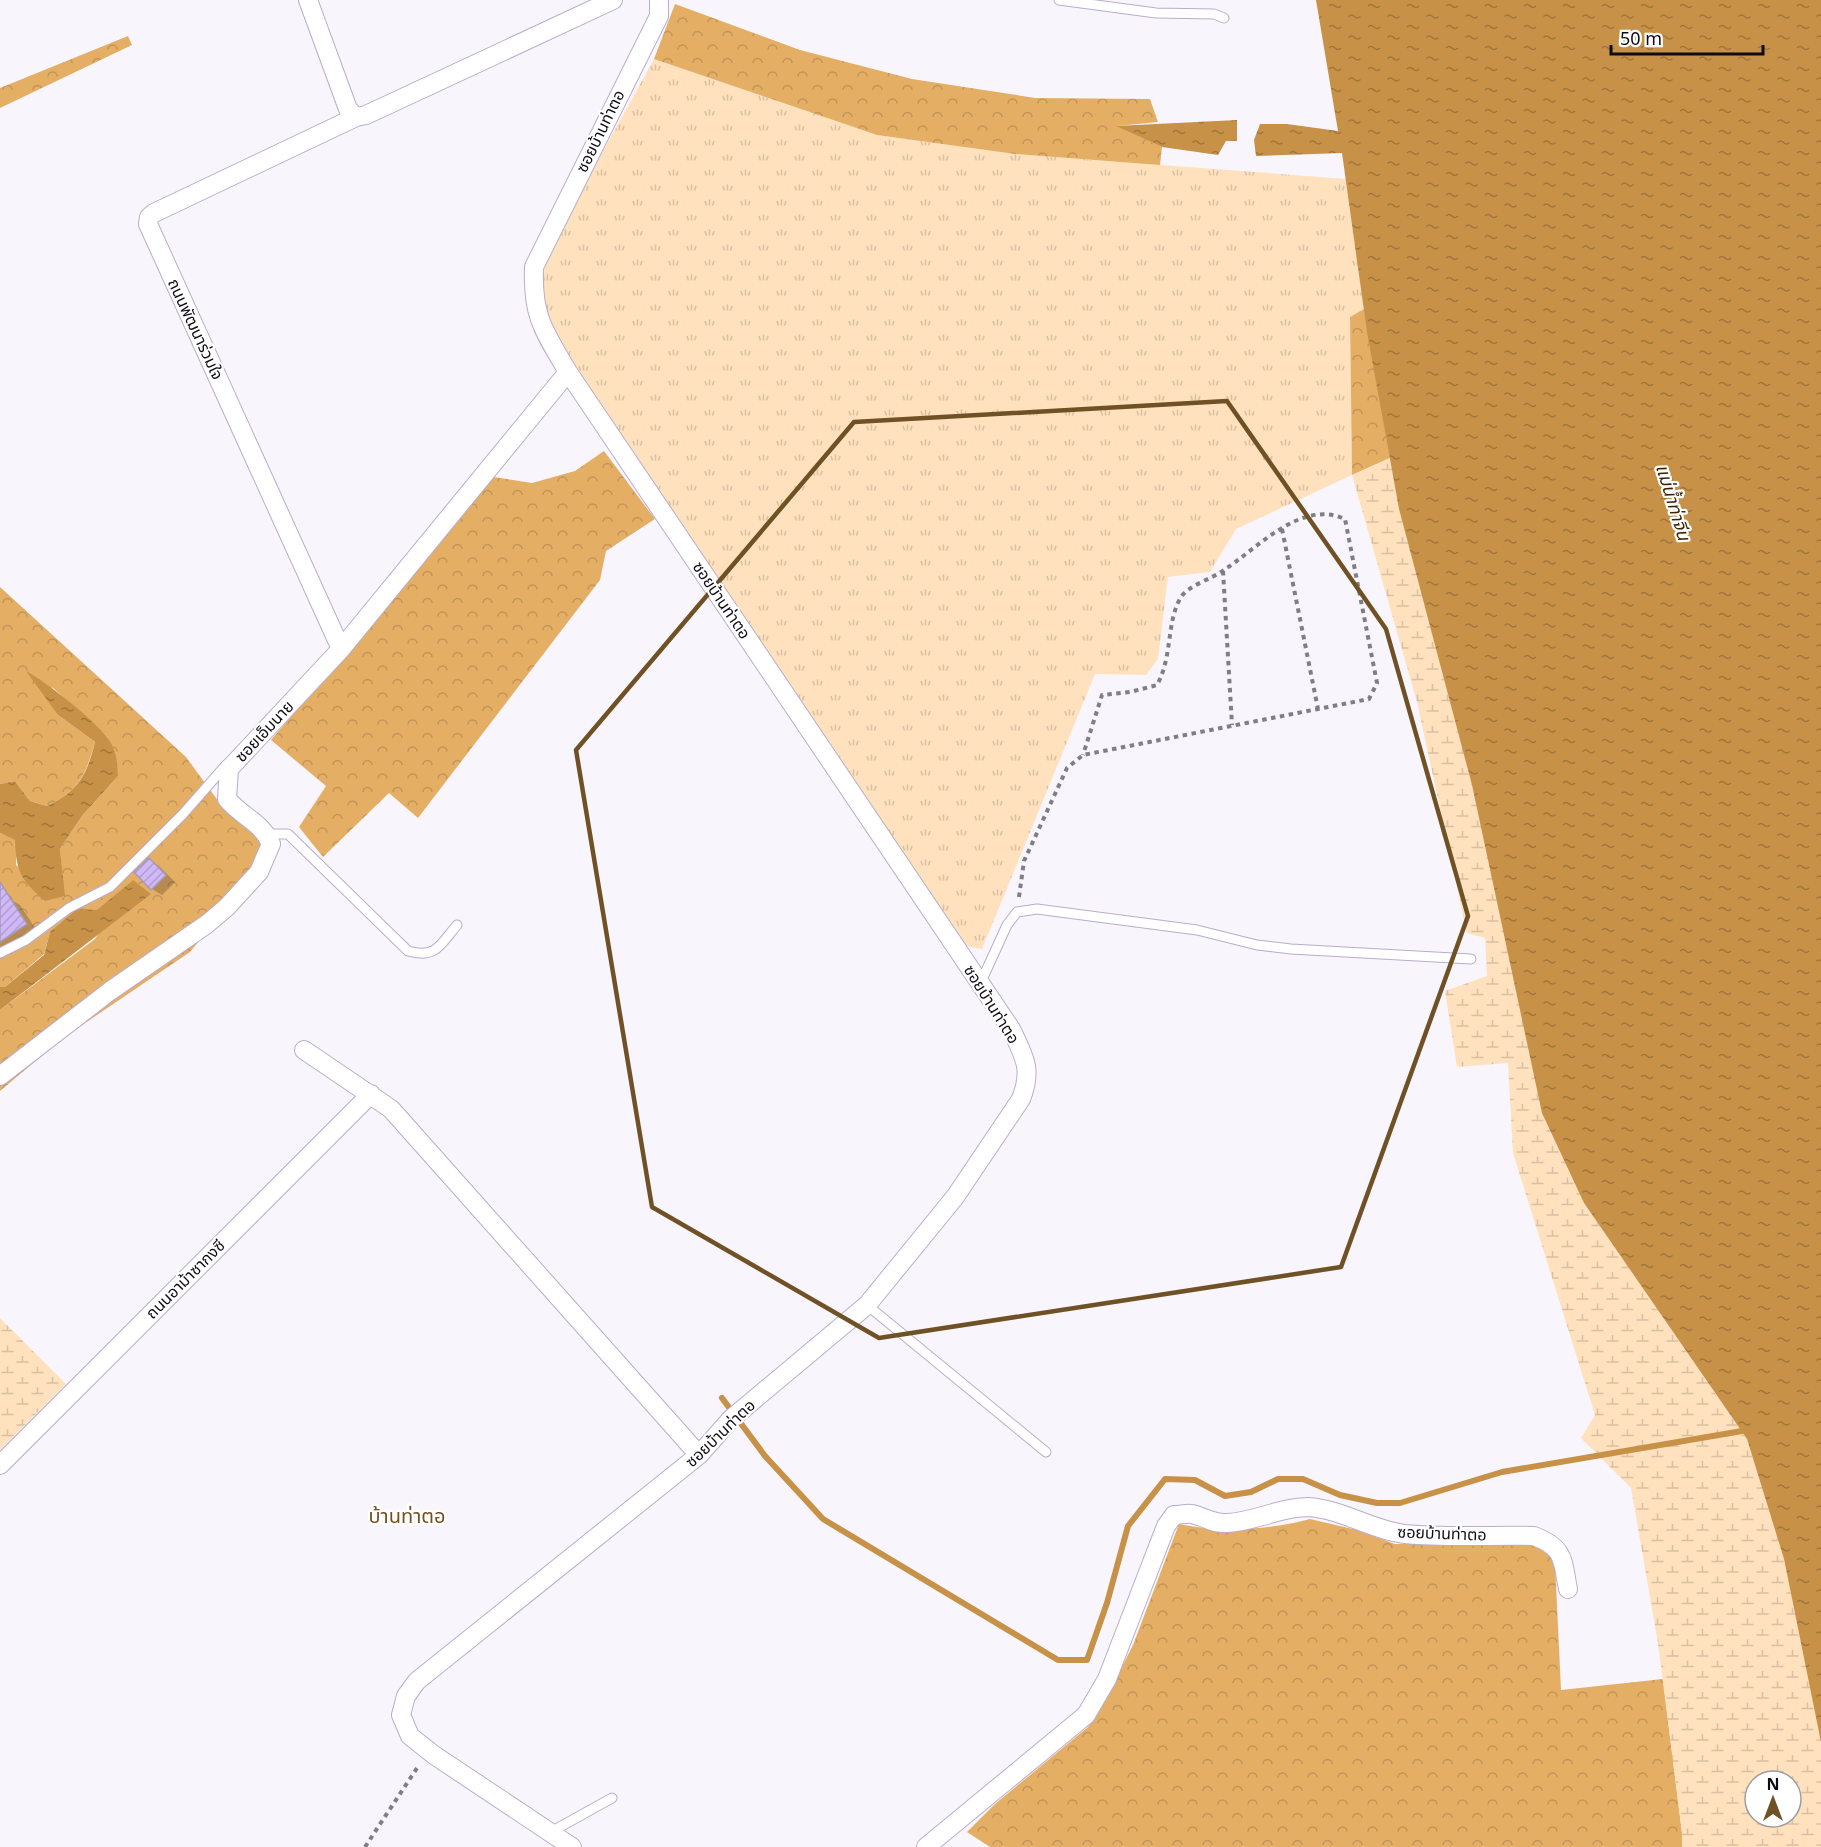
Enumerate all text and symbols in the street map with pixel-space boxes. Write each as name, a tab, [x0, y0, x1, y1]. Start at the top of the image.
scale bar	[1611, 18, 1762, 56]
text: 50 m	[1620, 26, 1662, 50]
street label: ซอยบ้านท่าตอ	[571, 86, 629, 176]
street label: ถนนพัฒนาร่วมใจ	[163, 275, 229, 383]
water label: แม่น้ำท่าจีน	[1651, 461, 1697, 544]
street label: ซอยบ้านท่าตอ	[688, 557, 756, 643]
street label: ซอยเอ็มนาย	[230, 695, 298, 767]
street label: ซอยบ้านท่าตอ	[959, 960, 1025, 1048]
street label: ถนนอาม้าซากงซี	[141, 1235, 229, 1323]
street label: ซอยบ้านท่าตอ	[680, 1394, 760, 1472]
district label: บ้านท่าตอ	[369, 1502, 445, 1529]
street label: ซอยบ้านท่าตอ	[1397, 1520, 1487, 1546]
north arrow	[1743, 1769, 1803, 1829]
text: N	[1766, 1773, 1780, 1795]

